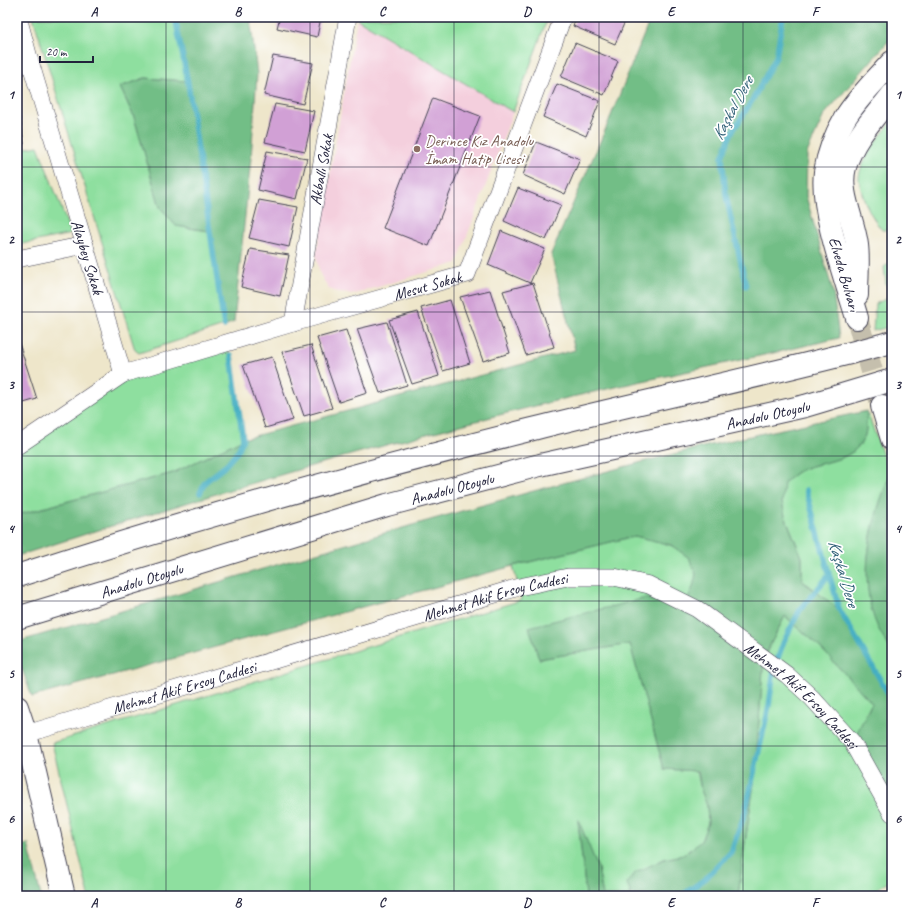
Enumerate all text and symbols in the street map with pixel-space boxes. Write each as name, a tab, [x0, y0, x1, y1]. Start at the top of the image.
text: A	[91, 4, 99, 20]
text: B	[235, 4, 243, 20]
text: C	[379, 4, 387, 20]
text: D	[523, 4, 532, 20]
text: E	[668, 4, 677, 20]
text: F	[812, 4, 821, 20]
scale bar	[40, 38, 93, 64]
text: 20 m	[46, 44, 68, 60]
water label: Kaşkal Dere	[707, 71, 759, 143]
text: 1	[8, 87, 16, 103]
text: 1	[895, 87, 903, 103]
place label: Derince Kız Anadolu İmam Hatip Lisesi	[425, 131, 534, 169]
street label: Akballı Sokak	[305, 132, 338, 207]
marker: Derince Kız Anadolu İmam Hatip Lisesi	[412, 144, 422, 154]
street label: Alaybey Sokak	[66, 218, 108, 298]
text: 2	[8, 232, 15, 248]
text: 2	[895, 232, 902, 248]
street label: Elveda Bulvarı	[824, 235, 864, 315]
street label: Mesut Sokak	[391, 267, 465, 305]
text: 3	[8, 377, 15, 393]
text: 3	[895, 377, 902, 393]
street label: Anadolu Otoyolu	[724, 396, 813, 434]
street label: Anadolu Otoyolu	[408, 468, 497, 509]
text: 4	[8, 521, 16, 537]
text: 4	[895, 521, 903, 537]
water label: Kaşkal Dere	[823, 537, 864, 611]
street label: Anadolu Otoyolu	[98, 559, 186, 603]
street label: Mehmet Akif Ersoy Caddesi	[421, 568, 571, 626]
street label: Mehmet Akif Ersoy Caddesi	[740, 638, 863, 754]
street label: Mehmet Akif Ersoy Caddesi	[110, 656, 261, 719]
text: 5	[8, 666, 15, 682]
text: 5	[895, 666, 902, 682]
text: 6	[8, 811, 15, 827]
text: 6	[895, 811, 902, 827]
text: A	[91, 895, 99, 911]
text: B	[235, 895, 243, 911]
text: C	[379, 895, 387, 911]
text: D	[523, 895, 532, 911]
text: E	[668, 895, 677, 911]
text: F	[812, 895, 821, 911]

